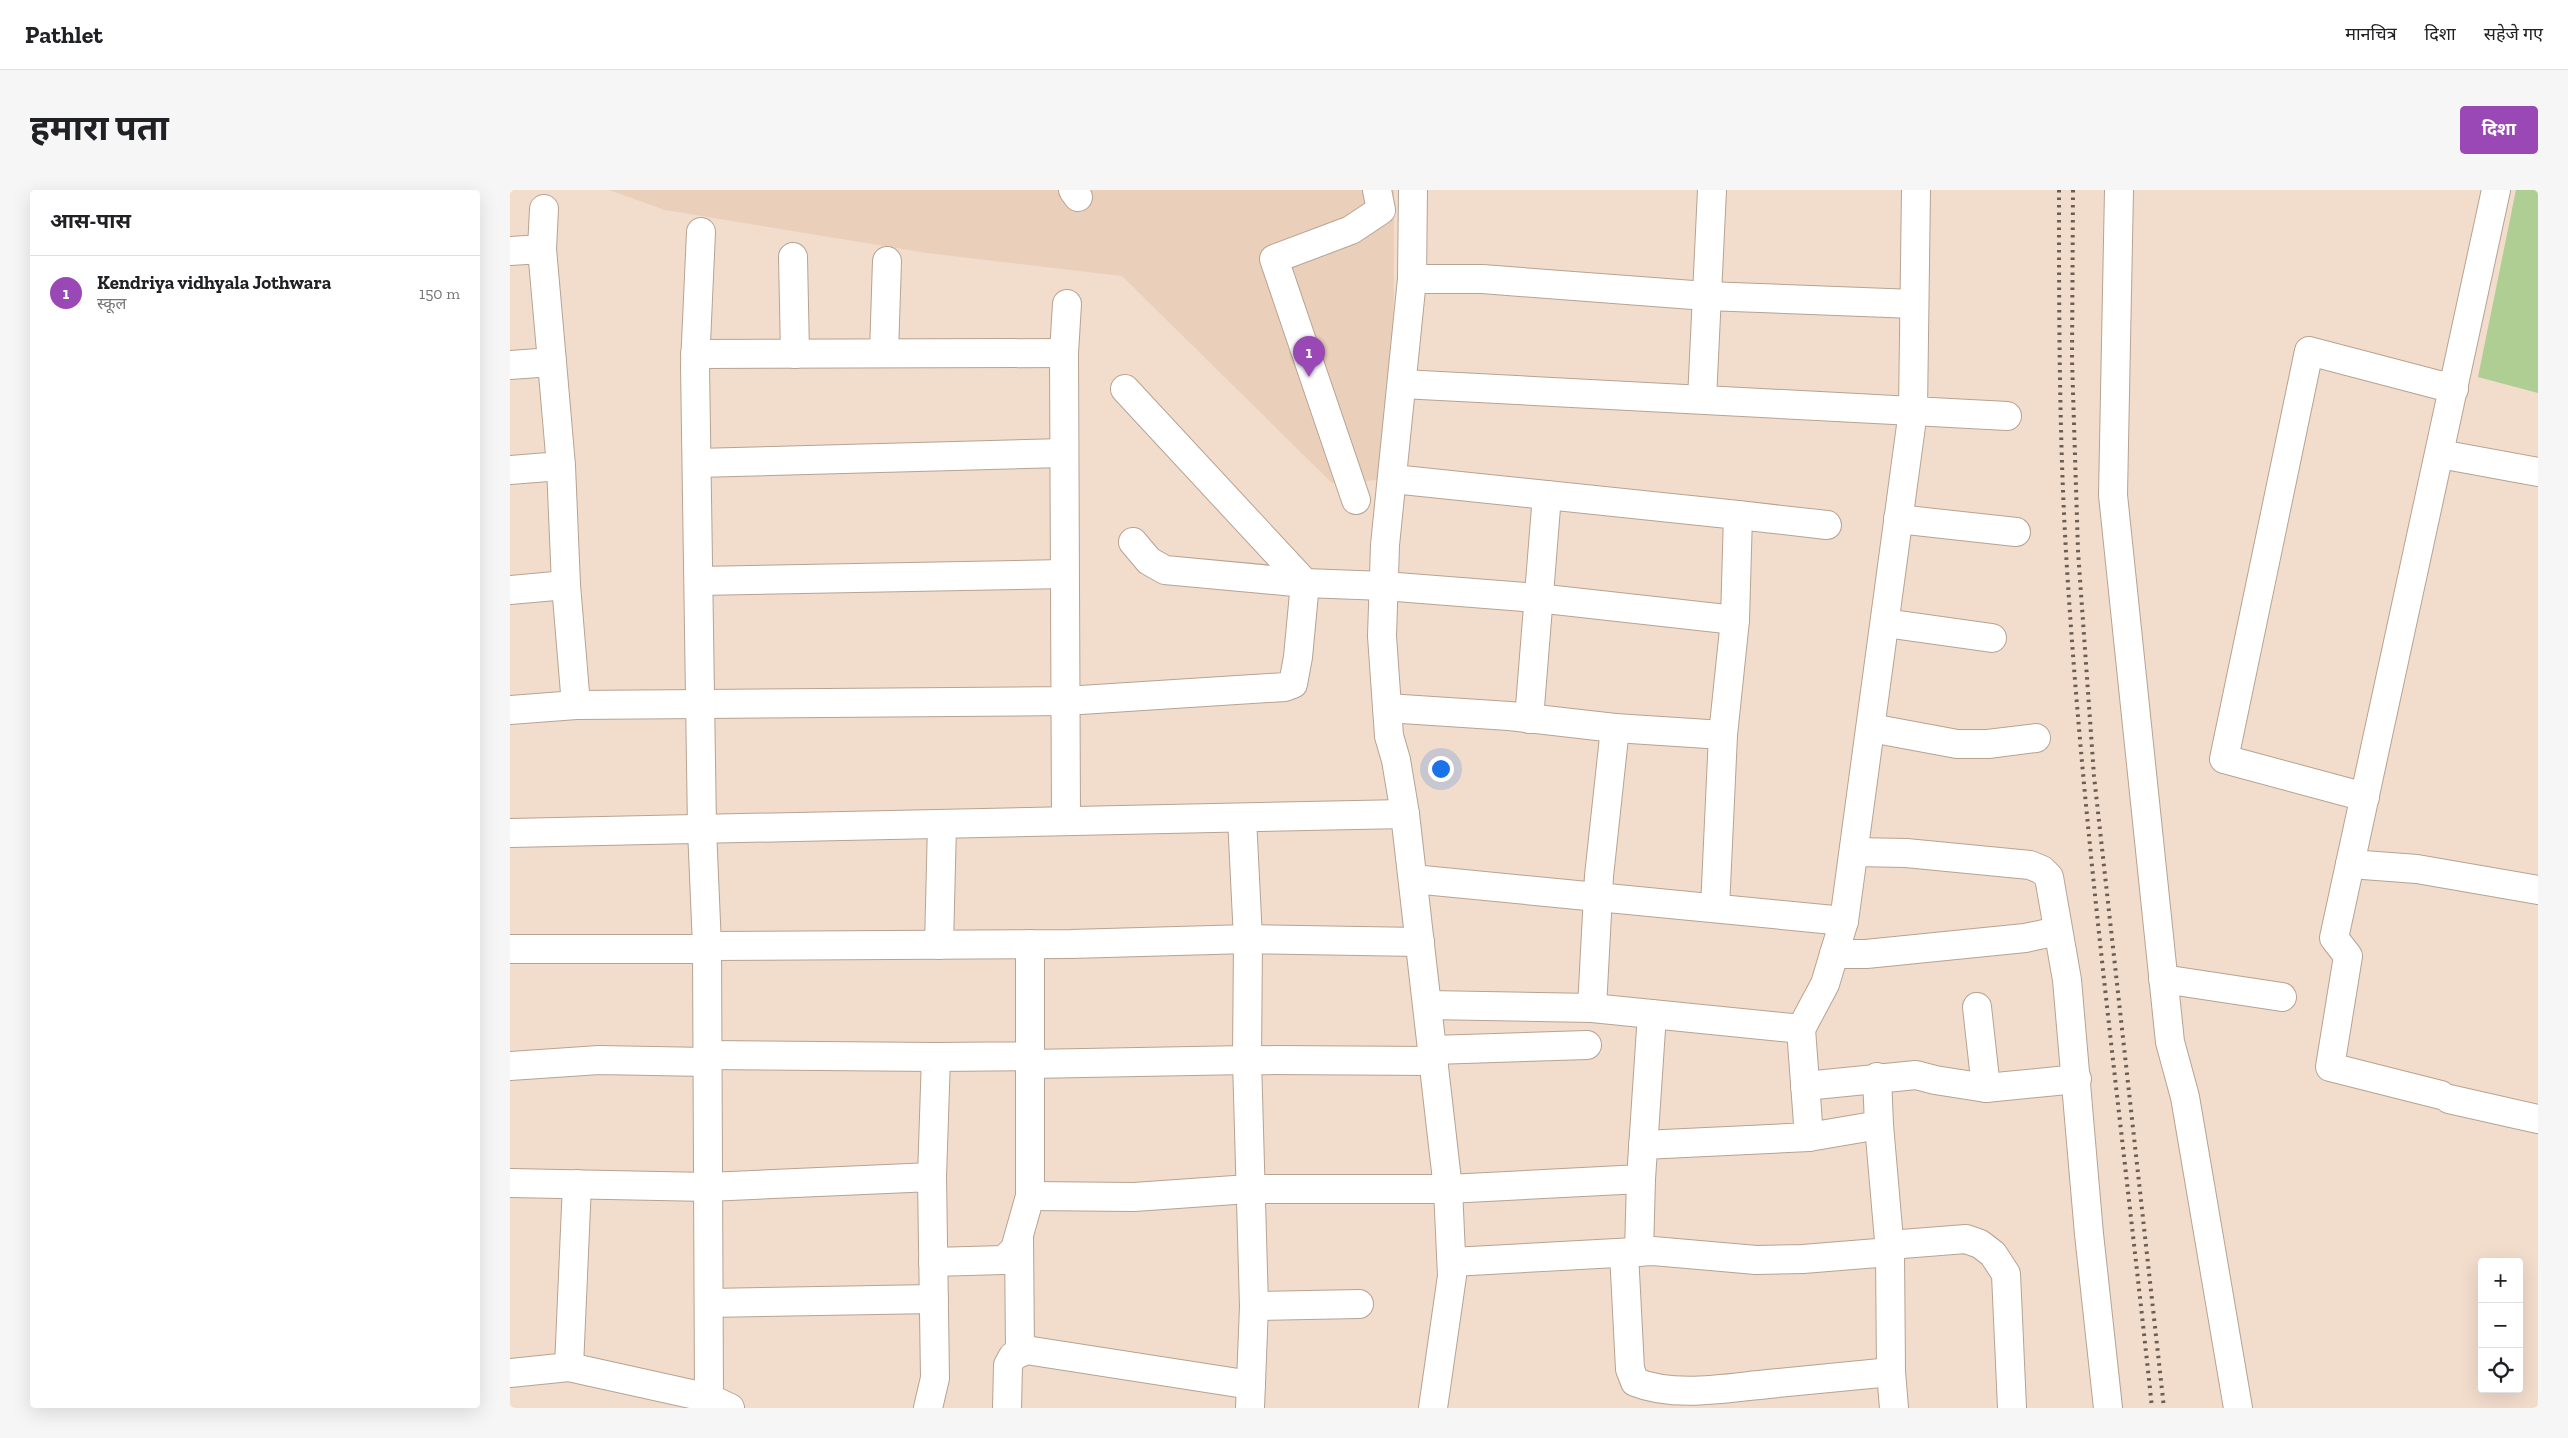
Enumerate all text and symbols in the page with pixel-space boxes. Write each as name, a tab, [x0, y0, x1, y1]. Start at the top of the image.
text: Pathlet	[25, 20, 103, 49]
text: मानचित्र	[2345, 23, 2397, 45]
text: दिशा	[2425, 23, 2456, 45]
text: सहेजे गए	[2484, 23, 2543, 45]
button: दिशा	[2460, 106, 2538, 154]
text: हमारा पता	[30, 107, 169, 149]
text: आस-पास	[50, 208, 131, 233]
text: Kendriya vidhyala Jothwara	[97, 271, 331, 294]
text: 1	[63, 284, 69, 303]
text: 150 m	[419, 284, 460, 303]
text: स्कूल	[97, 294, 126, 313]
pin: 1	[1293, 336, 1325, 377]
your location	[1428, 756, 1454, 782]
map controls	[2478, 1258, 2523, 1393]
button: +	[2478, 1258, 2523, 1303]
button: −	[2478, 1303, 2523, 1348]
button: locate	[2478, 1348, 2523, 1393]

